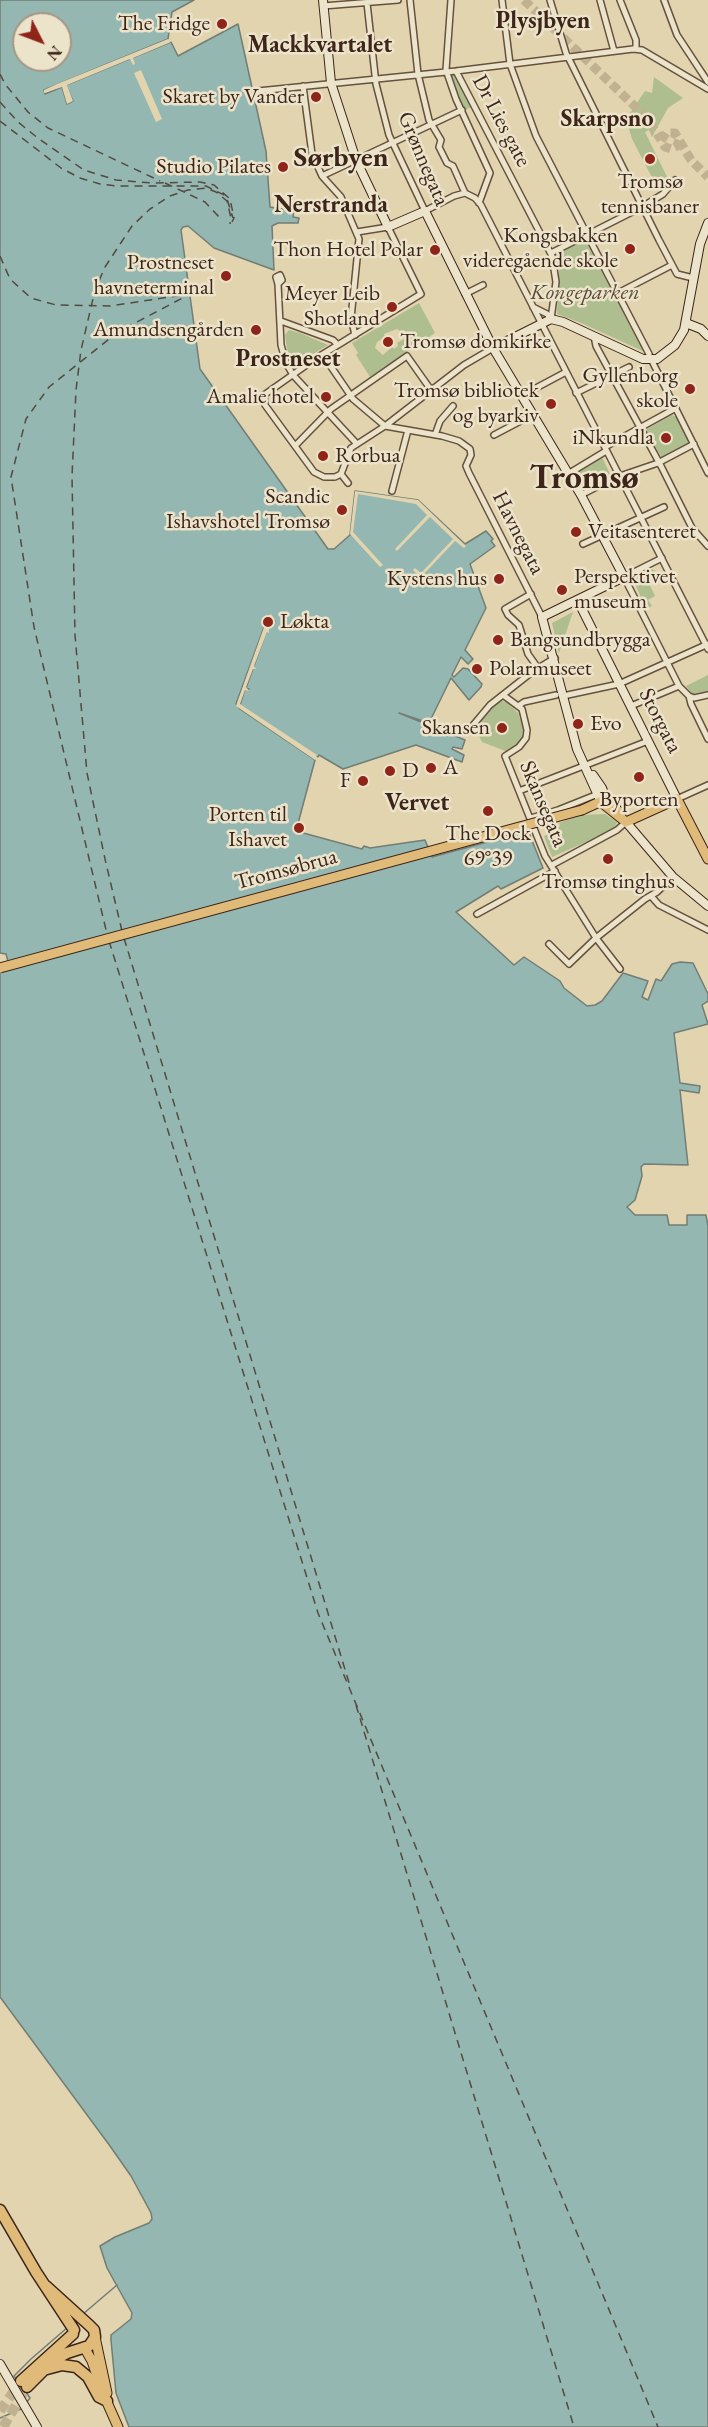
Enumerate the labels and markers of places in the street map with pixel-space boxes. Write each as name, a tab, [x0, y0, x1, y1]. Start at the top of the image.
place label: The Fridge	[118, 11, 210, 37]
marker: The Fridge	[215, 17, 229, 31]
place label: Skaret by Vander	[163, 84, 304, 110]
marker: Skaret by Vander	[309, 90, 323, 104]
marker: Tromsø tennisbaner	[643, 152, 657, 166]
place label: Studio Pilates	[156, 154, 271, 180]
marker: Studio Pilates	[276, 160, 290, 174]
place label: Tromsø tennisbaner	[601, 169, 699, 220]
place label: Kongsbakken videregående skole	[463, 223, 618, 274]
place label: Thon Hotel Polar	[273, 237, 423, 263]
marker: Kongsbakken videregående skole	[623, 242, 637, 256]
marker: Thon Hotel Polar	[428, 243, 442, 257]
place label: Prostneset havneterminal	[93, 250, 214, 302]
marker: Prostneset havneterminal	[219, 269, 233, 283]
place label: Meyer Leib Shotland	[284, 281, 380, 332]
marker: Meyer Leib Shotland	[385, 300, 399, 314]
place label: Amundsengården	[93, 317, 244, 343]
marker: Amundsengården	[249, 323, 263, 337]
place label: Tromsø domkirke	[400, 329, 551, 355]
marker: Tromsø domkirke	[381, 335, 395, 349]
place label: Gyllenborg skole	[582, 363, 678, 414]
place label: Tromsø bibliotek og byarkiv	[394, 378, 539, 430]
marker: Gyllenborg skole	[683, 382, 697, 396]
place label: Amalie hotel	[206, 384, 314, 410]
marker: Amalie hotel	[319, 390, 333, 404]
marker: Tromsø bibliotek og byarkiv	[544, 397, 558, 411]
place label: iNkundla	[572, 425, 654, 451]
marker: iNkundla	[659, 431, 673, 445]
place label: Rorbua	[335, 443, 401, 469]
marker: Rorbua	[316, 449, 330, 463]
place label: Scandic Ishavshotel Tromsø	[166, 484, 330, 536]
marker: Scandic Ishavshotel Tromsø	[335, 503, 349, 517]
place label: Veitasenteret	[588, 519, 696, 545]
marker: Veitasenteret	[569, 525, 583, 539]
place label: Perspektivet museum	[574, 564, 675, 616]
place label: Kystens hus	[387, 566, 487, 592]
marker: Kystens hus	[492, 572, 506, 586]
marker: Perspektivet museum	[555, 583, 569, 597]
place label: Løkta	[280, 609, 329, 635]
marker: Løkta	[261, 615, 275, 629]
place label: Bangsundbrygga	[510, 627, 651, 653]
marker: Bangsundbrygga	[491, 633, 505, 647]
place label: Polarmuseet	[489, 656, 592, 682]
marker: Polarmuseet	[470, 662, 484, 676]
place label: Evo	[590, 711, 622, 737]
place label: Skansen	[422, 715, 490, 741]
marker: Evo	[571, 717, 585, 731]
marker: Skansen	[495, 721, 509, 735]
place label: A	[443, 755, 458, 781]
place label: D	[402, 758, 419, 784]
marker: A	[424, 761, 438, 775]
marker: D	[383, 764, 397, 778]
place label: F	[340, 768, 351, 794]
marker: Byporten	[632, 770, 646, 784]
marker: F	[356, 774, 370, 788]
place label: Byporten	[599, 787, 679, 813]
place label: Porten til Ishavet	[209, 802, 287, 854]
marker: The Dock 69°39	[481, 804, 495, 818]
marker: Porten til Ishavet	[292, 821, 306, 835]
place label: The Dock 69°39	[445, 821, 531, 872]
marker: Tromsø tinghus	[601, 852, 615, 866]
place label: Tromsø tinghus	[541, 869, 675, 895]

